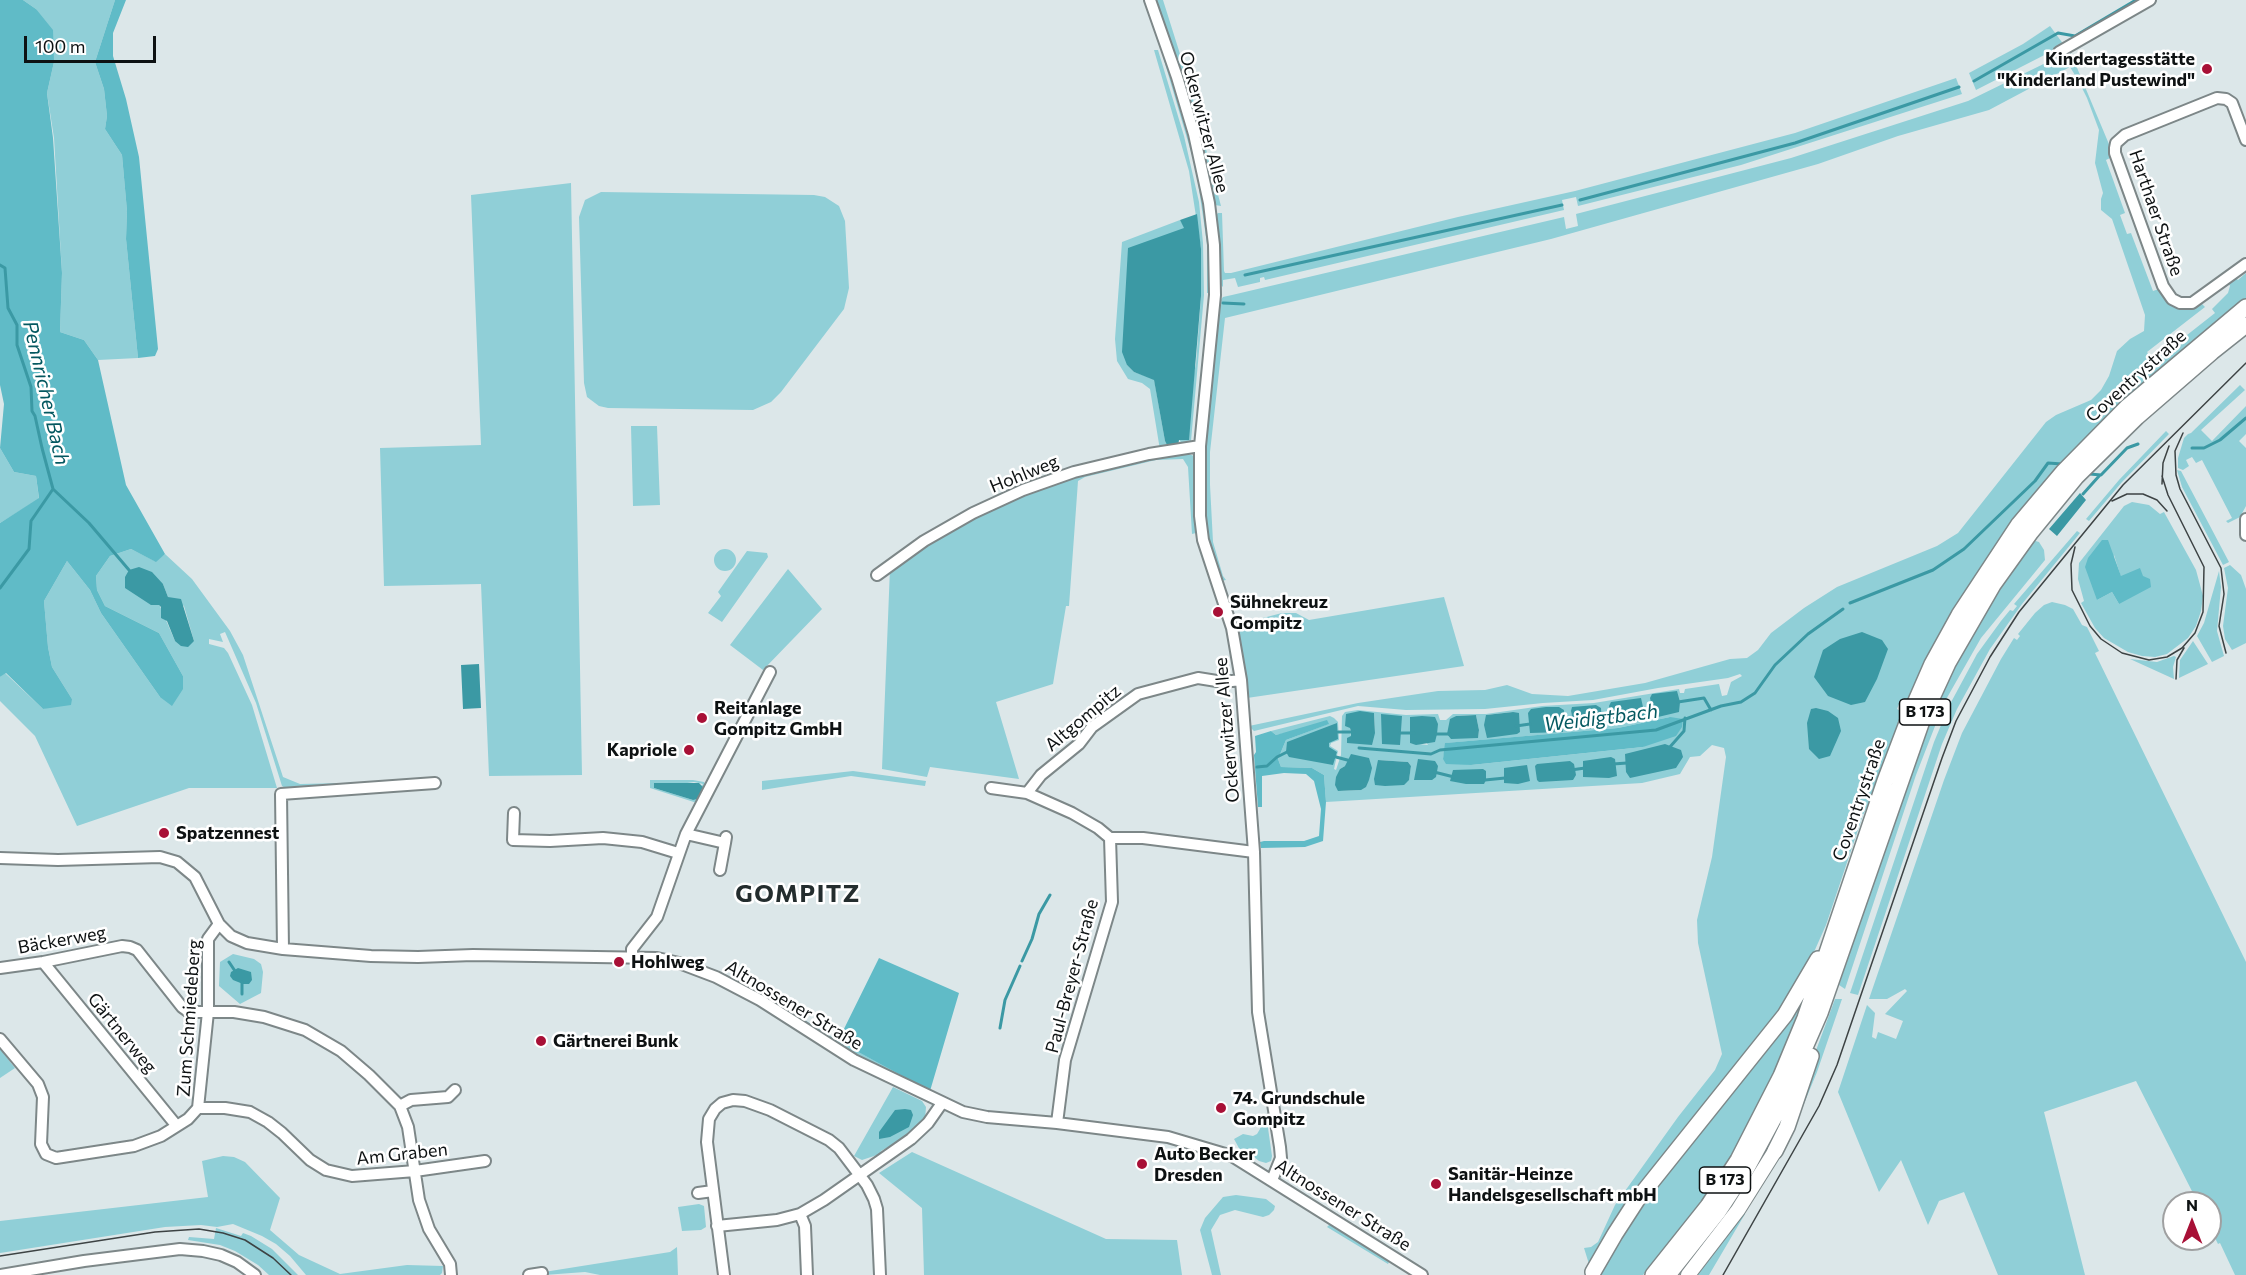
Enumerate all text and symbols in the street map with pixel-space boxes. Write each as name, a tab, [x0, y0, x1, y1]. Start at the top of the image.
scale bar	[27, 24, 159, 62]
text: 100 m	[35, 35, 85, 57]
place label: Kindertagesstätte "Kinderland Pustewind"	[1997, 48, 2195, 90]
street label: Ockerwitzer Allee	[1175, 49, 1233, 195]
marker: Kindertagesstätte "Kinderland Pustewind"	[2200, 62, 2214, 76]
street label: Harthaer Straße	[2124, 147, 2188, 279]
water label: Pennricher Bach	[18, 319, 74, 467]
street label: Coventrystraße	[2081, 325, 2191, 427]
street label: Hohlweg	[986, 450, 1062, 498]
place label: Sühnekreuz Gompitz	[1230, 591, 1328, 634]
marker: Sühnekreuz Gompitz	[1211, 605, 1225, 619]
street label: Ockerwitzer Allee	[1210, 657, 1244, 803]
street label: Altgompitz	[1041, 680, 1125, 756]
place label: Reitanlage Gompitz GmbH	[714, 697, 843, 740]
water label: Weidigtbach	[1543, 699, 1659, 737]
road number: B 173	[1900, 699, 1950, 725]
marker: Reitanlage Gompitz GmbH	[695, 711, 709, 725]
street label: Coventrystraße	[1828, 736, 1890, 864]
place label: Kapriole	[607, 739, 677, 761]
marker: Kapriole	[682, 743, 696, 757]
place label: Spatzennest	[176, 822, 279, 844]
marker: Spatzennest	[157, 826, 171, 840]
district label: GOMPITZ	[735, 880, 861, 908]
street label: Paul-Breyer-Straße	[1041, 897, 1103, 1055]
street label: Bäckerweg	[16, 922, 108, 958]
street label: Zum Schmiedeberg	[173, 939, 205, 1097]
place label: Hohlweg	[631, 951, 705, 973]
marker: Hohlweg	[612, 955, 626, 969]
street label: Altnossener Straße	[722, 956, 866, 1054]
street label: Gärtnerweg	[83, 988, 161, 1078]
place label: Gärtnerei Bunk	[553, 1030, 678, 1052]
marker: Gärtnerei Bunk	[534, 1034, 548, 1048]
place label: 74. Grundschule Gompitz	[1233, 1087, 1365, 1130]
marker: 74. Grundschule Gompitz	[1214, 1101, 1228, 1115]
street label: Am Graben	[355, 1138, 449, 1170]
place label: Auto Becker Dresden	[1154, 1143, 1256, 1186]
street label: Altnossener Straße	[1271, 1154, 1415, 1256]
marker: Auto Becker Dresden	[1135, 1157, 1149, 1171]
place label: Sanitär-Heinze Handelsgesellschaft mbH	[1448, 1163, 1657, 1206]
road number: B 173	[1700, 1167, 1750, 1193]
marker: Sanitär-Heinze Handelsgesellschaft mbH	[1429, 1177, 1443, 1191]
north arrow	[2162, 1191, 2222, 1251]
text: N	[2186, 1195, 2198, 1214]

